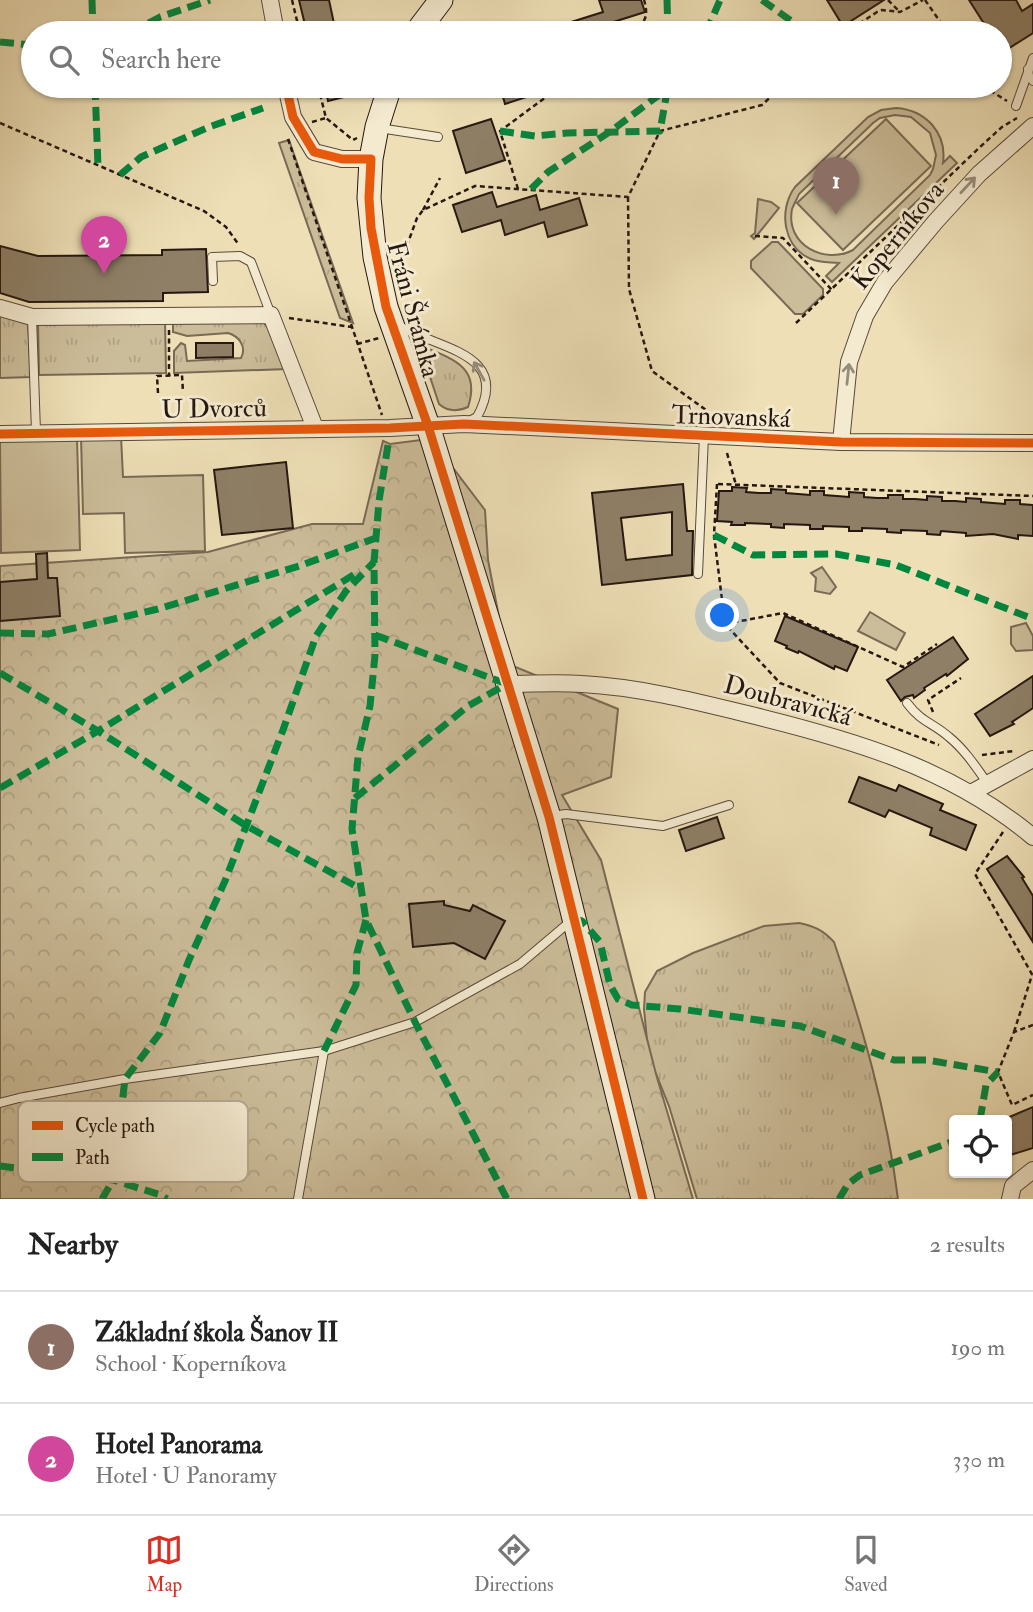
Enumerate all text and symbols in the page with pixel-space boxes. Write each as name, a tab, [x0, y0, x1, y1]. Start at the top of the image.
search box	[21, 21, 1012, 98]
icon: search	[45, 41, 83, 79]
text: Search here	[101, 44, 221, 76]
pin: 1	[813, 157, 859, 215]
street label: Koperníkova	[844, 175, 952, 297]
one-way arrow	[960, 177, 977, 194]
pin: 2	[81, 216, 127, 274]
street label: Fráni Šrámka	[380, 237, 449, 381]
one-way arrow	[472, 361, 486, 381]
one-way arrow	[842, 363, 855, 386]
street label: U Dvorců	[161, 392, 267, 426]
street label: Trnovanská	[671, 399, 791, 435]
your location	[705, 598, 739, 632]
street label: Doubravická	[720, 669, 855, 733]
legend	[18, 1101, 248, 1182]
text: Cycle path	[75, 1114, 155, 1139]
map controls	[949, 1115, 1012, 1178]
button: locate	[949, 1115, 1012, 1178]
text: Path	[75, 1146, 110, 1170]
text: Nearby	[28, 1226, 118, 1263]
text: 2 results	[930, 1230, 1005, 1259]
text: Základní škola Šanov II	[95, 1317, 338, 1349]
text: 1	[47, 1333, 55, 1362]
text: 190 m	[951, 1333, 1005, 1362]
text: School · Koperníkova	[95, 1349, 287, 1378]
text: Hotel Panorama	[95, 1429, 262, 1461]
text: 2	[45, 1445, 57, 1474]
text: 330 m	[953, 1445, 1005, 1474]
text: Hotel · U Panoramy	[95, 1461, 277, 1490]
tab: Map	[145, 1531, 183, 1597]
tab: Directions	[474, 1531, 554, 1597]
tab: Saved	[844, 1531, 888, 1597]

